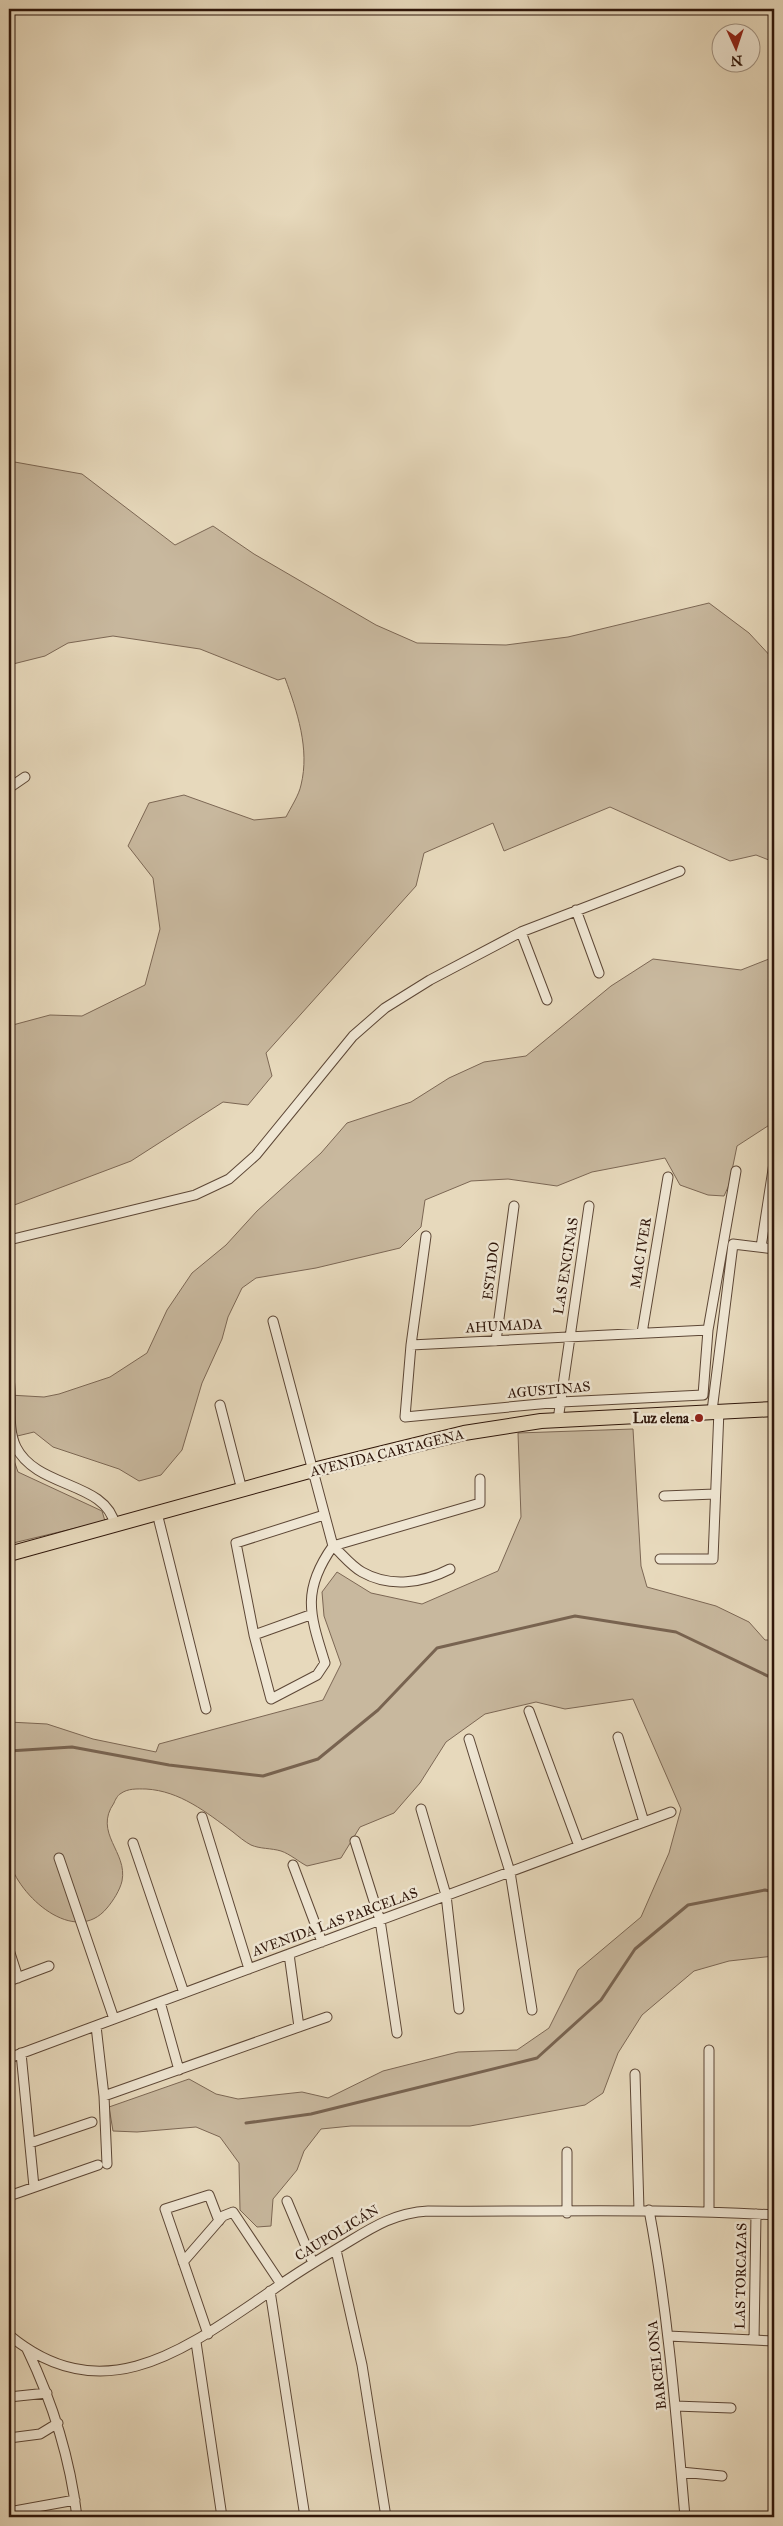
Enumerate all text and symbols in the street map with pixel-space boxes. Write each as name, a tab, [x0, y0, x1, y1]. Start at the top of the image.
north arrow	[710, 22, 760, 72]
text: N	[730, 52, 743, 69]
street label: MAC IVER	[627, 1215, 655, 1290]
street label: LAS ENCINAS	[550, 1216, 582, 1316]
street label: ESTADO	[479, 1241, 503, 1301]
street label: AHUMADA	[464, 1315, 543, 1337]
street label: AGUSTINAS	[506, 1378, 591, 1402]
place label: Luz elena	[633, 1410, 690, 1427]
marker: Luz elena	[693, 1412, 705, 1424]
street label: AVENIDA CARTAGENA	[307, 1426, 466, 1481]
street label: AVENIDA LAS PARCELAS	[249, 1884, 420, 1960]
street label: CAUPOLICÁN	[291, 2199, 382, 2265]
street label: LAS TORCAZAS	[732, 2223, 750, 2329]
street label: BARCELONA	[644, 2319, 670, 2411]

